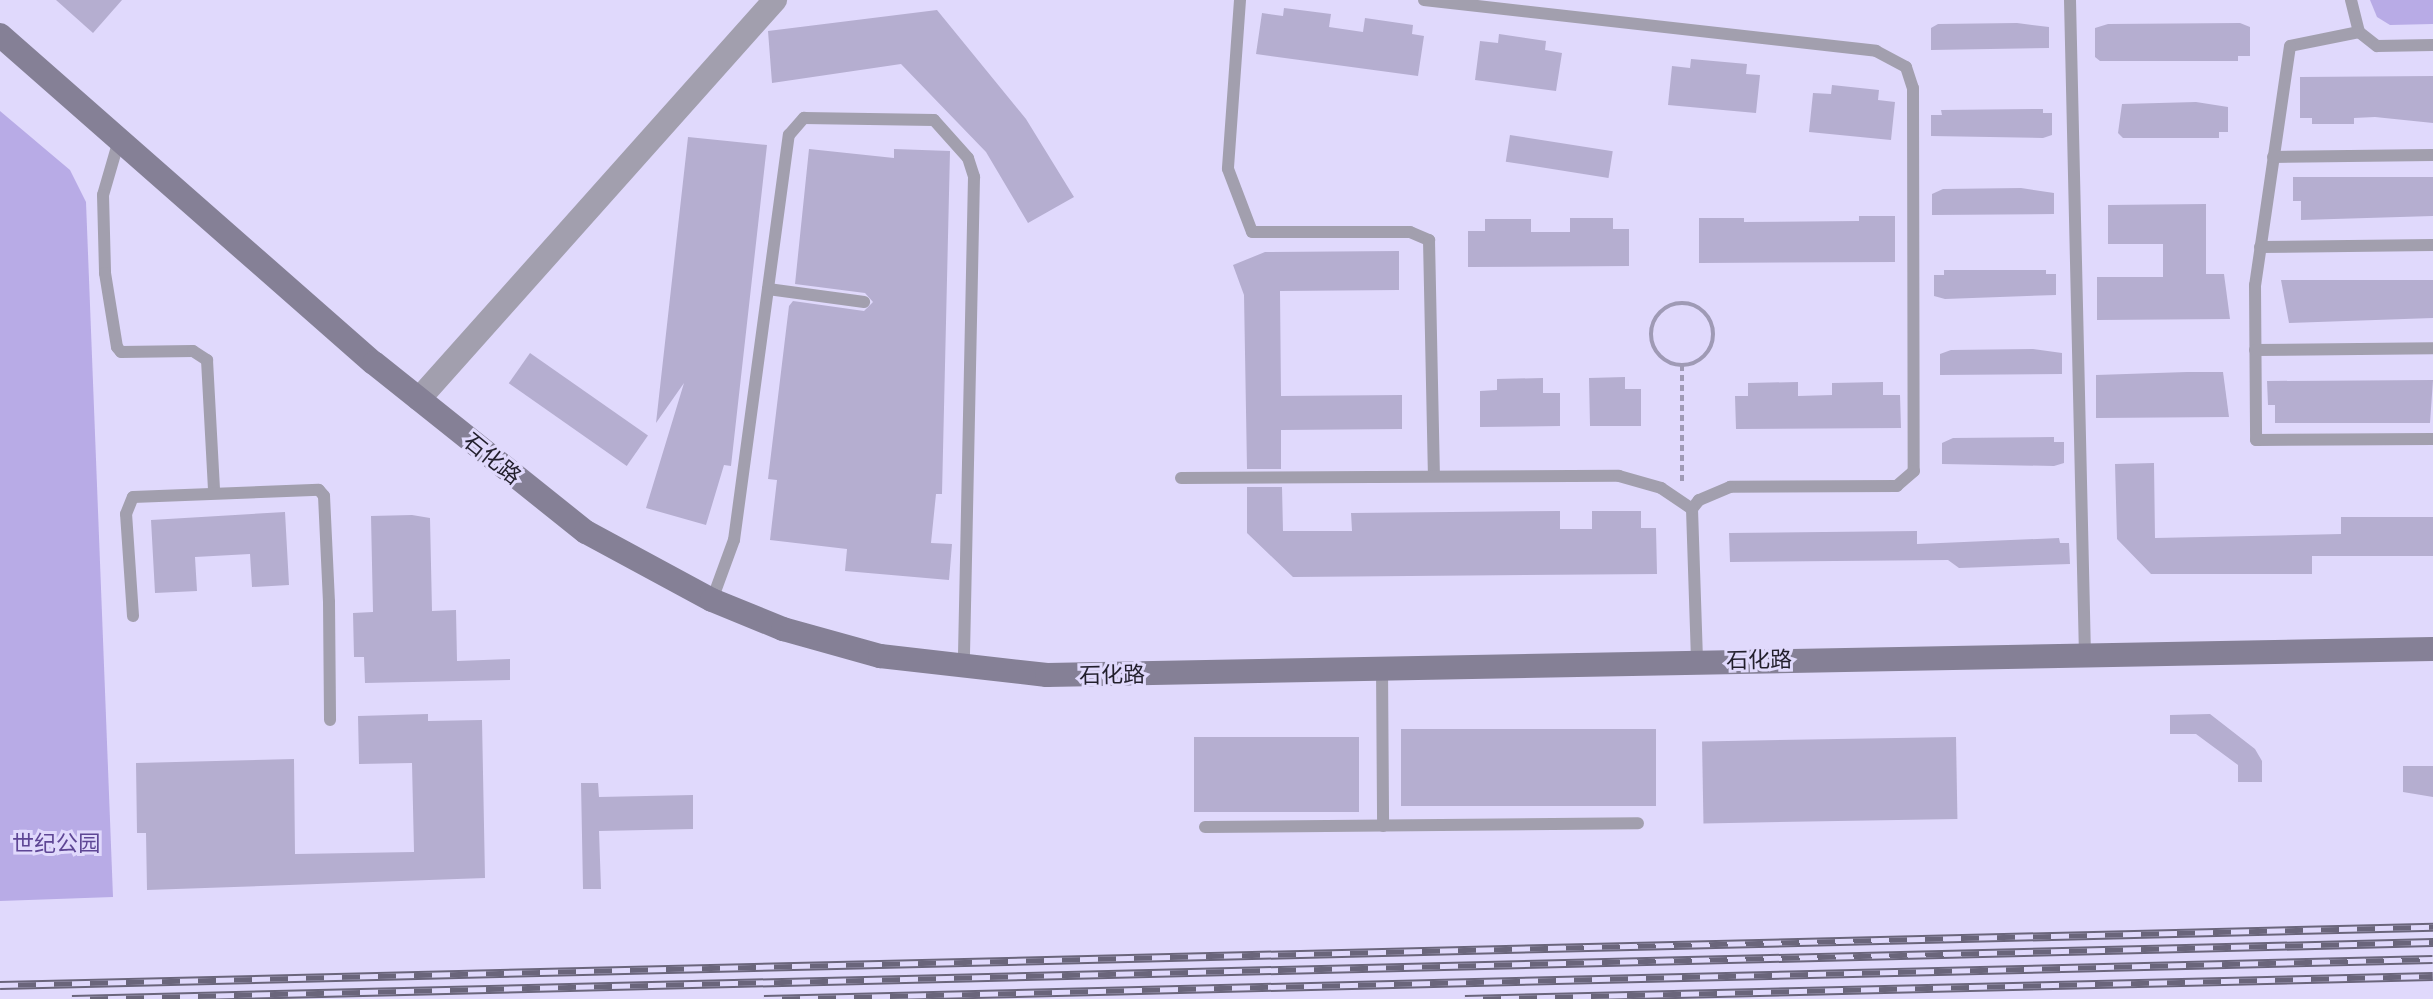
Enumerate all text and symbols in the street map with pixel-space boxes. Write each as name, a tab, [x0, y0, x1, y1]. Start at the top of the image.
street label: 石化路	[459, 427, 527, 489]
street label: 石化路	[1726, 645, 1792, 673]
street label: 石化路	[1079, 660, 1145, 688]
park label: 世纪公园	[12, 830, 100, 856]

